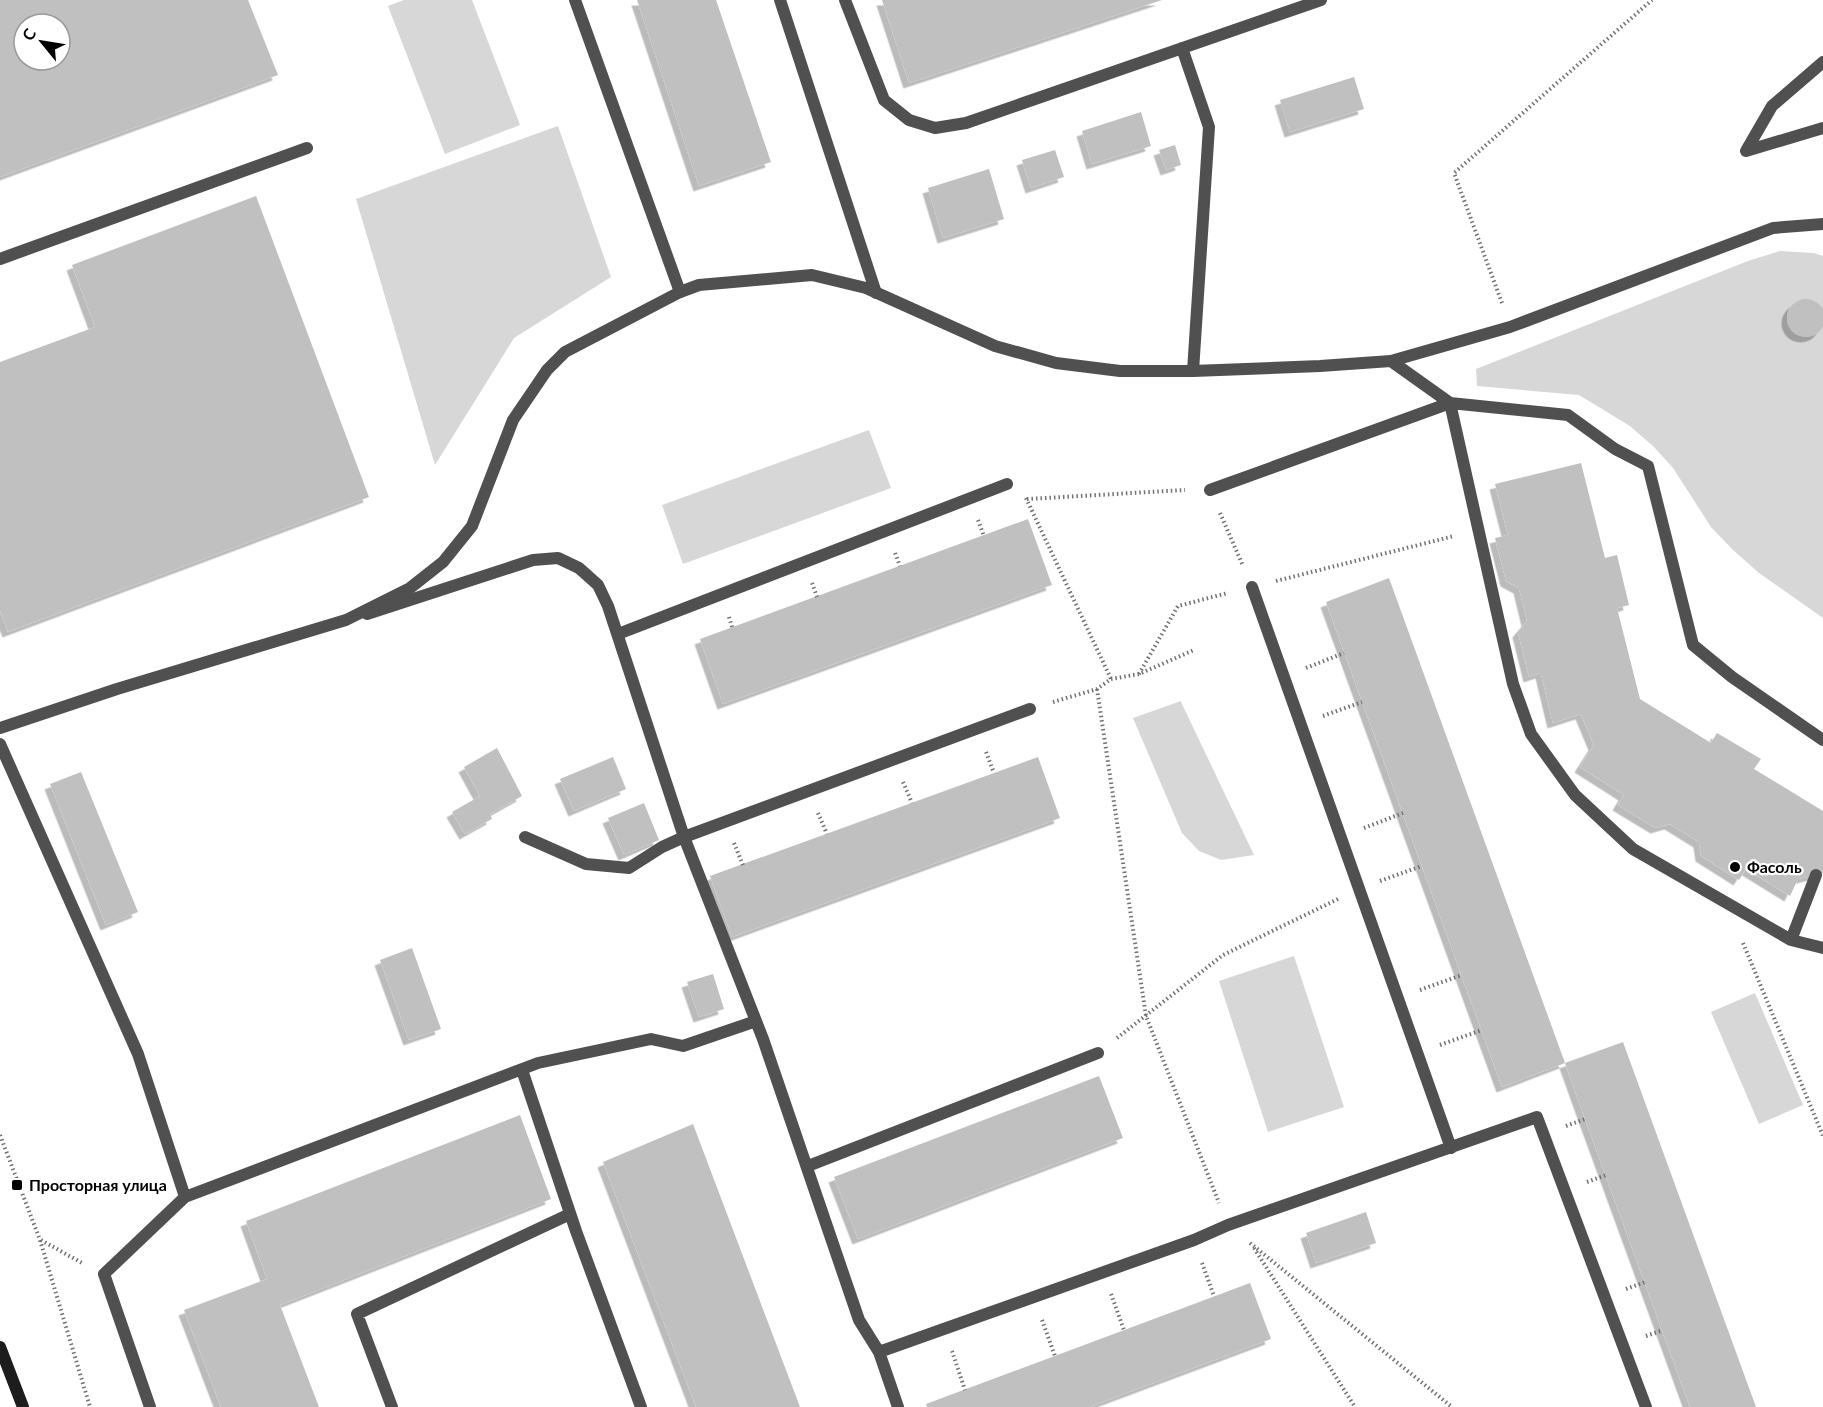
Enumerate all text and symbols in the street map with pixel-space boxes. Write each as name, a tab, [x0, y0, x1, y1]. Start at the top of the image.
north arrow	[12, 12, 72, 72]
text: С	[18, 25, 40, 44]
place label: Фасоль	[1747, 857, 1802, 876]
marker: Фасоль	[1728, 860, 1742, 874]
place label: Просторная улица	[29, 1175, 167, 1194]
marker: Просторная улица	[10, 1178, 24, 1192]

